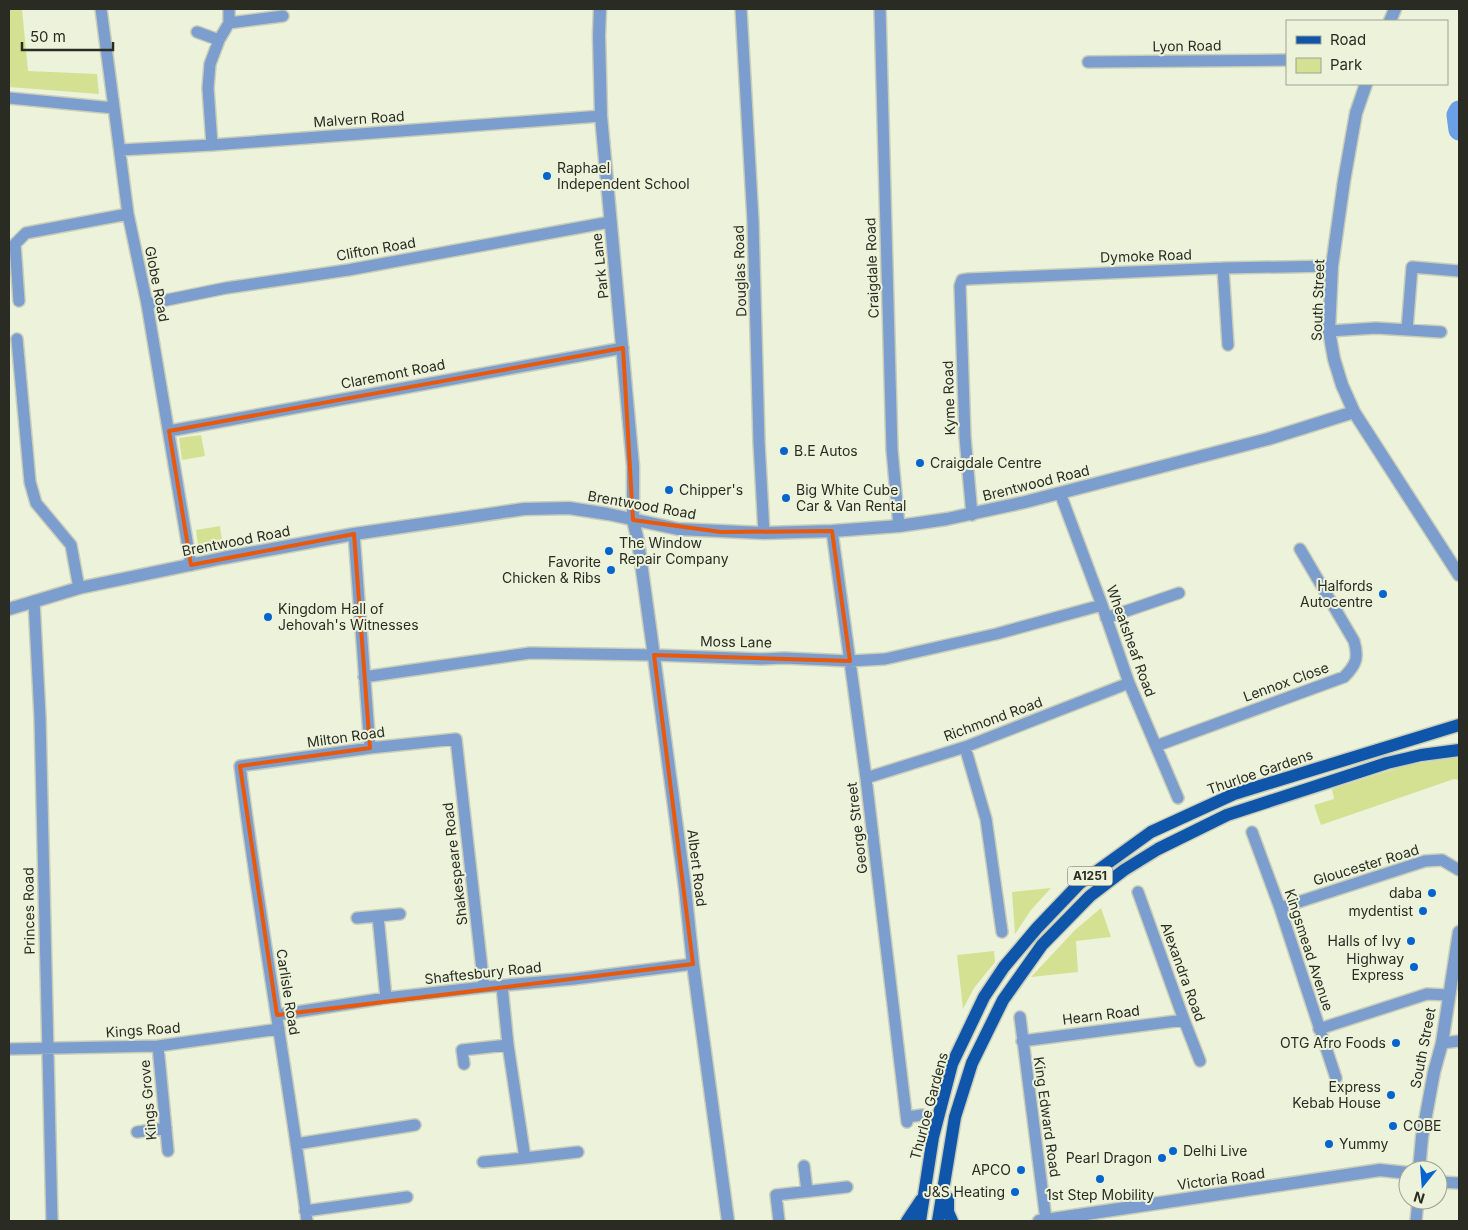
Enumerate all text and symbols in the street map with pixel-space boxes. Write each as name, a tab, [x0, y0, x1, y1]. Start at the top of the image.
scale bar	[22, 20, 114, 52]
legend	[1286, 20, 1448, 85]
text: 50 m	[30, 27, 66, 46]
text: Road	[1330, 30, 1366, 49]
street label: Lyon Road	[1152, 36, 1222, 55]
text: Park	[1330, 55, 1363, 74]
street label: Malvern Road	[313, 107, 405, 130]
place label: Raphael Independent School	[557, 159, 690, 192]
marker: Raphael Independent School	[541, 170, 553, 182]
street label: Craigdale Road	[861, 217, 882, 319]
street label: Douglas Road	[729, 225, 750, 317]
street label: Park Lane	[588, 232, 611, 300]
street label: Clifton Road	[335, 233, 417, 264]
street label: Globe Road	[142, 245, 173, 323]
street label: Dymoke Road	[1100, 245, 1192, 266]
street label: South Street	[1308, 258, 1327, 341]
street label: Claremont Road	[339, 355, 447, 392]
street label: Kyme Road	[939, 360, 958, 436]
place label: B.E Autos	[794, 442, 858, 459]
marker: B.E Autos	[778, 445, 790, 457]
place label: Craigdale Centre	[930, 454, 1042, 471]
marker: Craigdale Centre	[914, 457, 926, 469]
street label: Brentwood Road	[981, 461, 1091, 504]
place label: Chipper's	[679, 481, 743, 498]
place label: Big White Cube Car & Van Rental	[796, 481, 906, 514]
marker: Chipper's	[663, 484, 675, 496]
street label: Brentwood Road	[587, 487, 698, 522]
marker: Big White Cube Car & Van Rental	[780, 492, 792, 504]
street label: Brentwood Road	[180, 522, 291, 559]
place label: The Window Repair Company	[619, 534, 729, 567]
marker: The Window Repair Company	[603, 545, 615, 557]
place label: Favorite Chicken & Ribs	[502, 553, 601, 586]
marker: Favorite Chicken & Ribs	[605, 564, 617, 576]
place label: Halfords Autocentre	[1300, 577, 1373, 610]
street label: Wheatsheaf Road	[1103, 583, 1160, 699]
marker: Halfords Autocentre	[1377, 588, 1389, 600]
place label: Kingdom Hall of Jehovah's Witnesses	[278, 600, 419, 633]
marker: Kingdom Hall of Jehovah's Witnesses	[262, 611, 274, 623]
street label: Moss Lane	[700, 632, 772, 651]
street label: Lennox Close	[1241, 658, 1331, 705]
street label: Richmond Road	[941, 693, 1045, 744]
street label: Milton Road	[306, 723, 386, 750]
street label: Thurloe Gardens	[1205, 745, 1315, 798]
street label: George Street	[842, 781, 871, 875]
street label: Shakespeare Road	[439, 802, 470, 926]
street label: Albert Road	[684, 828, 711, 907]
street label: Gloucester Road	[1311, 840, 1421, 889]
road number: A1251	[1068, 866, 1112, 886]
street label: Princes Road	[19, 867, 38, 955]
place label: daba	[1389, 884, 1422, 901]
street label: Kingsmead Avenue	[1282, 887, 1337, 1013]
marker: daba	[1426, 887, 1438, 899]
place label: mydentist	[1348, 902, 1413, 919]
marker: mydentist	[1417, 905, 1429, 917]
street label: Alexandra Road	[1158, 920, 1209, 1024]
place label: Halls of Ivy	[1328, 932, 1401, 949]
marker: Halls of Ivy	[1405, 935, 1417, 947]
street label: Carlisle Road	[273, 948, 304, 1036]
place label: Highway Express	[1346, 950, 1404, 983]
street label: Shaftesbury Road	[424, 958, 542, 987]
marker: Highway Express	[1408, 961, 1420, 973]
street label: Hearn Road	[1061, 1001, 1141, 1028]
street label: South Street	[1406, 1006, 1439, 1090]
street label: Kings Road	[105, 1018, 181, 1041]
place label: OTG Afro Foods	[1280, 1034, 1386, 1051]
marker: OTG Afro Foods	[1390, 1037, 1402, 1049]
street label: Thurloe Gardens	[906, 1050, 951, 1162]
street label: King Edward Road	[1031, 1056, 1064, 1178]
street label: Kings Grove	[136, 1059, 159, 1141]
place label: Express Kebab House	[1292, 1078, 1381, 1111]
marker: Express Kebab House	[1385, 1089, 1397, 1101]
place label: COBE	[1403, 1117, 1442, 1134]
marker: COBE	[1387, 1120, 1399, 1132]
place label: Yummy	[1339, 1135, 1389, 1152]
marker: Yummy	[1323, 1138, 1335, 1150]
place label: Delhi Live	[1183, 1142, 1247, 1159]
marker: Delhi Live	[1167, 1145, 1179, 1157]
place label: Pearl Dragon	[1066, 1149, 1152, 1166]
marker: Pearl Dragon	[1156, 1152, 1168, 1164]
north arrow	[1398, 1160, 1448, 1210]
place label: APCO	[971, 1161, 1011, 1178]
marker: APCO	[1015, 1164, 1027, 1176]
street label: Victoria Road	[1176, 1164, 1266, 1193]
marker: 1st Step Mobility	[1094, 1173, 1106, 1185]
place label: J&S Heating	[924, 1183, 1005, 1200]
marker: J&S Heating	[1009, 1186, 1021, 1198]
place label: 1st Step Mobility	[1046, 1186, 1154, 1203]
text: N	[1411, 1188, 1427, 1208]

